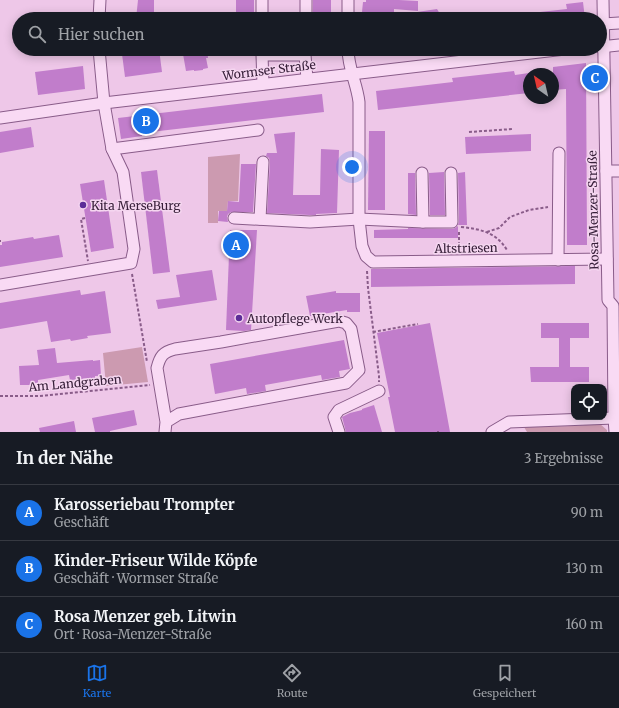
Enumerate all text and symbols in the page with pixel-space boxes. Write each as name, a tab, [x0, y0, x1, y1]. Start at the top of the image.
search box	[12, 12, 607, 56]
icon: search	[26, 23, 48, 45]
text: Hier suchen	[58, 25, 145, 44]
street label: Wormser Straße	[221, 57, 316, 83]
pin: C	[582, 63, 608, 93]
north arrow	[523, 68, 559, 104]
pin: B	[133, 106, 159, 136]
street label: Rosa-Menzer-Straße	[584, 150, 602, 270]
your location	[342, 157, 362, 177]
place label: Kita MerseBurg	[91, 198, 181, 213]
marker: Kita MerseBurg	[78, 200, 88, 210]
pin: A	[223, 230, 249, 260]
street label: Altstriesen	[433, 240, 498, 256]
place label: Autopflege Werk	[246, 311, 343, 326]
marker: Autopflege Werk	[234, 313, 244, 323]
street label: Am Landgraben	[27, 371, 122, 395]
map controls	[571, 384, 607, 420]
button: locate	[571, 384, 607, 420]
text: In der Nähe	[16, 447, 113, 469]
text: 3 Ergebnisse	[524, 450, 603, 467]
text: Karosseriebau Trompter	[54, 495, 235, 514]
text: A	[24, 504, 34, 521]
text: 90 m	[571, 504, 603, 521]
text: Geschäft	[54, 514, 109, 531]
text: Kinder-Friseur Wilde Köpfe	[54, 551, 257, 570]
text: B	[24, 560, 34, 577]
text: 130 m	[566, 560, 603, 577]
text: Geschäft · Wormser Straße	[54, 570, 218, 587]
text: Rosa Menzer geb. Litwin	[54, 607, 236, 626]
text: C	[25, 616, 33, 633]
text: 160 m	[565, 616, 603, 633]
text: Ort · Rosa-Menzer-Straße	[54, 626, 212, 643]
tab: Karte	[83, 662, 111, 700]
tab: Route	[277, 662, 307, 700]
tab: Gespeichert	[473, 662, 536, 700]

